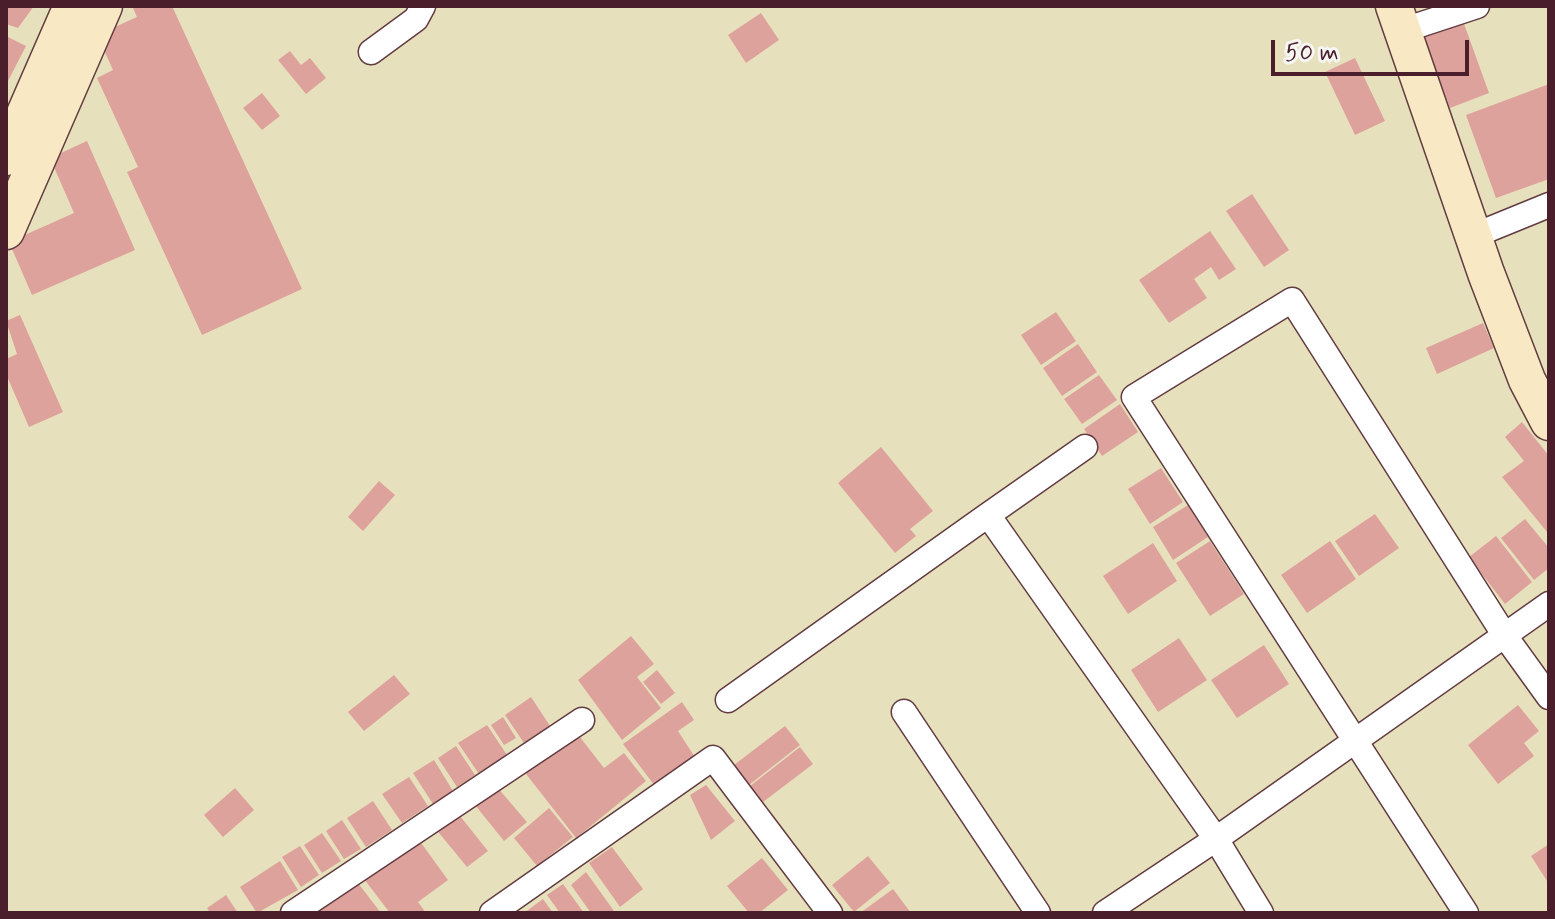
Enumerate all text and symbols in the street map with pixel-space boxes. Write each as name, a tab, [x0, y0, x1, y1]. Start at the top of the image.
scale bar	[1275, 24, 1473, 74]
text: 50 m	[1285, 38, 1339, 69]

